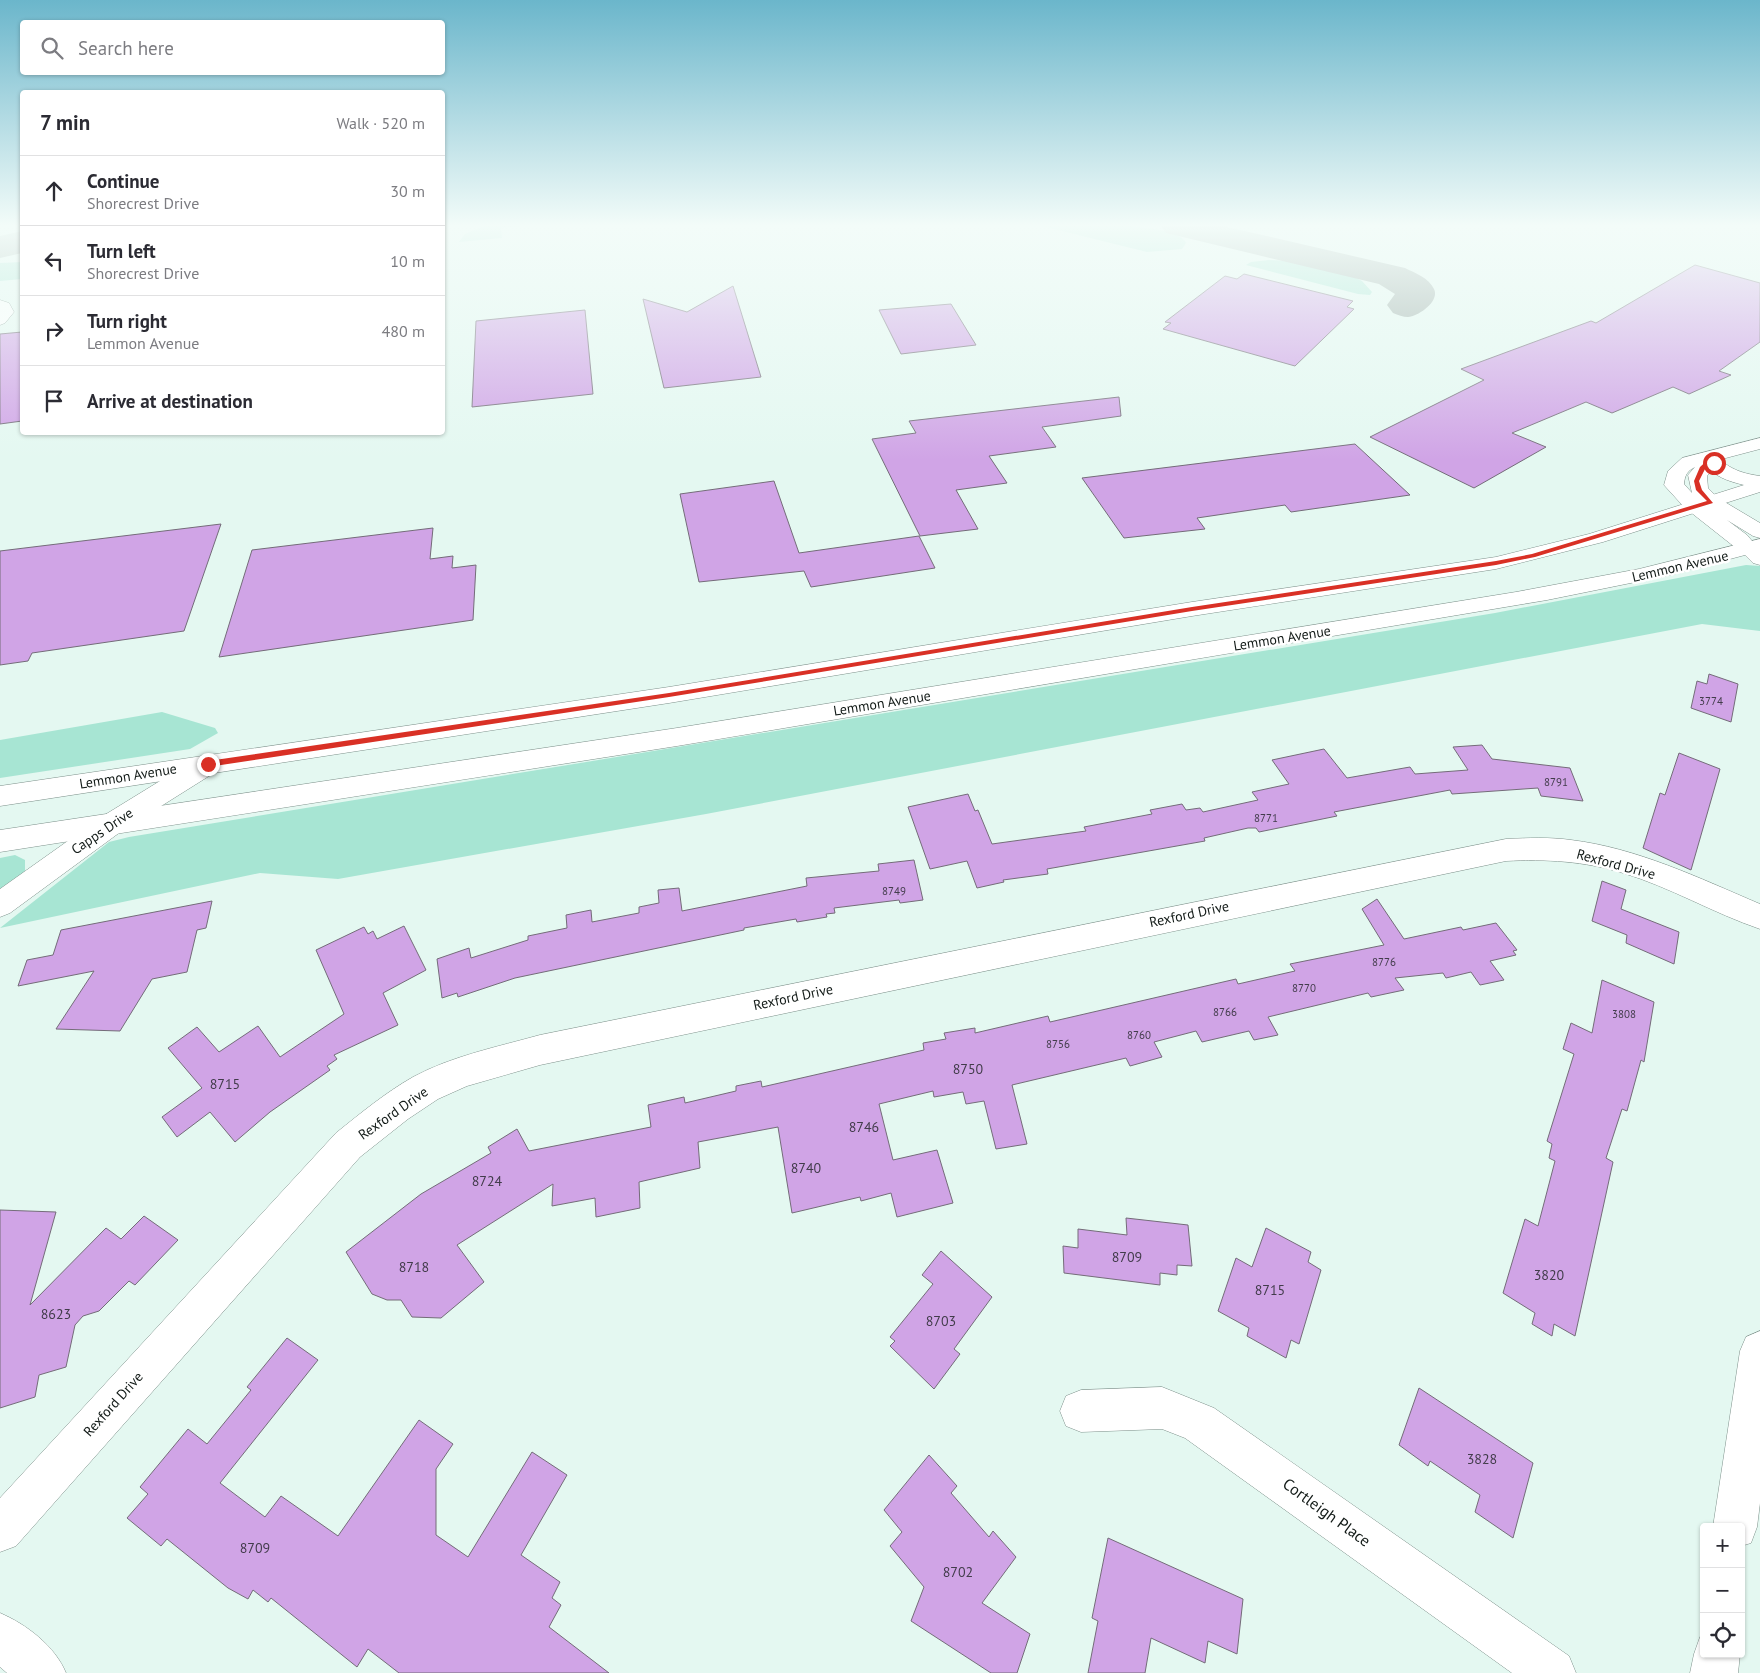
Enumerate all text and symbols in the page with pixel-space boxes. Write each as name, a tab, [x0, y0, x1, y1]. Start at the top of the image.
search box	[20, 20, 445, 75]
icon: search	[38, 34, 66, 62]
text: Search here	[78, 36, 174, 60]
text: 7 min	[40, 109, 90, 136]
text: Walk · 520 m	[336, 113, 425, 133]
text: Continue	[87, 169, 159, 193]
icon: ahead	[40, 177, 68, 205]
text: 30 m	[390, 181, 425, 201]
text: Shorecrest Drive	[87, 193, 199, 213]
text: Turn left	[87, 239, 156, 263]
icon: left	[40, 247, 68, 275]
text: 10 m	[390, 251, 425, 271]
text: Shorecrest Drive	[87, 263, 199, 283]
text: Turn right	[87, 309, 167, 333]
icon: right	[40, 317, 68, 345]
text: 480 m	[382, 321, 425, 341]
text: Lemmon Avenue	[87, 333, 200, 353]
icon: arrive	[40, 387, 68, 415]
text: Arrive at destination	[87, 389, 253, 413]
route start	[1703, 452, 1726, 475]
street label: Lemmon Avenue	[1630, 546, 1730, 586]
street label: Lemmon Avenue	[1232, 621, 1332, 655]
street label: Lemmon Avenue	[832, 686, 932, 720]
house number: 3774	[1699, 694, 1723, 708]
route end	[197, 753, 220, 776]
street label: Lemmon Avenue	[78, 759, 178, 793]
house number: 8791	[1544, 775, 1568, 789]
street label: Capps Drive	[68, 804, 136, 858]
house number: 8771	[1254, 811, 1278, 825]
street label: Rexford Drive	[1575, 845, 1657, 883]
house number: 8749	[882, 884, 906, 898]
street label: Rexford Drive	[1148, 897, 1230, 931]
house number: 8776	[1372, 955, 1396, 969]
street label: Rexford Drive	[752, 980, 834, 1014]
house number: 8770	[1292, 981, 1316, 995]
house number: 8766	[1213, 1005, 1237, 1019]
house number: 3808	[1612, 1007, 1636, 1021]
house number: 8760	[1127, 1028, 1151, 1042]
house number: 8756	[1046, 1037, 1070, 1051]
house number: 8750	[953, 1060, 984, 1078]
house number: 8715	[210, 1075, 240, 1093]
street label: Rexford Drive	[355, 1082, 431, 1144]
house number: 8746	[849, 1118, 879, 1136]
house number: 8740	[791, 1159, 822, 1177]
house number: 8724	[472, 1172, 503, 1190]
house number: 8709	[1112, 1248, 1142, 1266]
house number: 8718	[399, 1258, 429, 1276]
house number: 3820	[1534, 1266, 1565, 1284]
house number: 8715	[1255, 1281, 1285, 1299]
house number: 8623	[41, 1305, 71, 1323]
house number: 8703	[926, 1312, 956, 1330]
street label: Rexford Drive	[79, 1368, 147, 1440]
house number: 3828	[1467, 1450, 1497, 1468]
street label: Cortleigh Place	[1279, 1473, 1375, 1551]
map controls	[1700, 1523, 1745, 1658]
button: +	[1700, 1523, 1745, 1568]
house number: 8709	[240, 1539, 270, 1557]
house number: 8702	[943, 1563, 973, 1581]
button: −	[1700, 1568, 1745, 1613]
button: locate	[1700, 1613, 1745, 1658]

